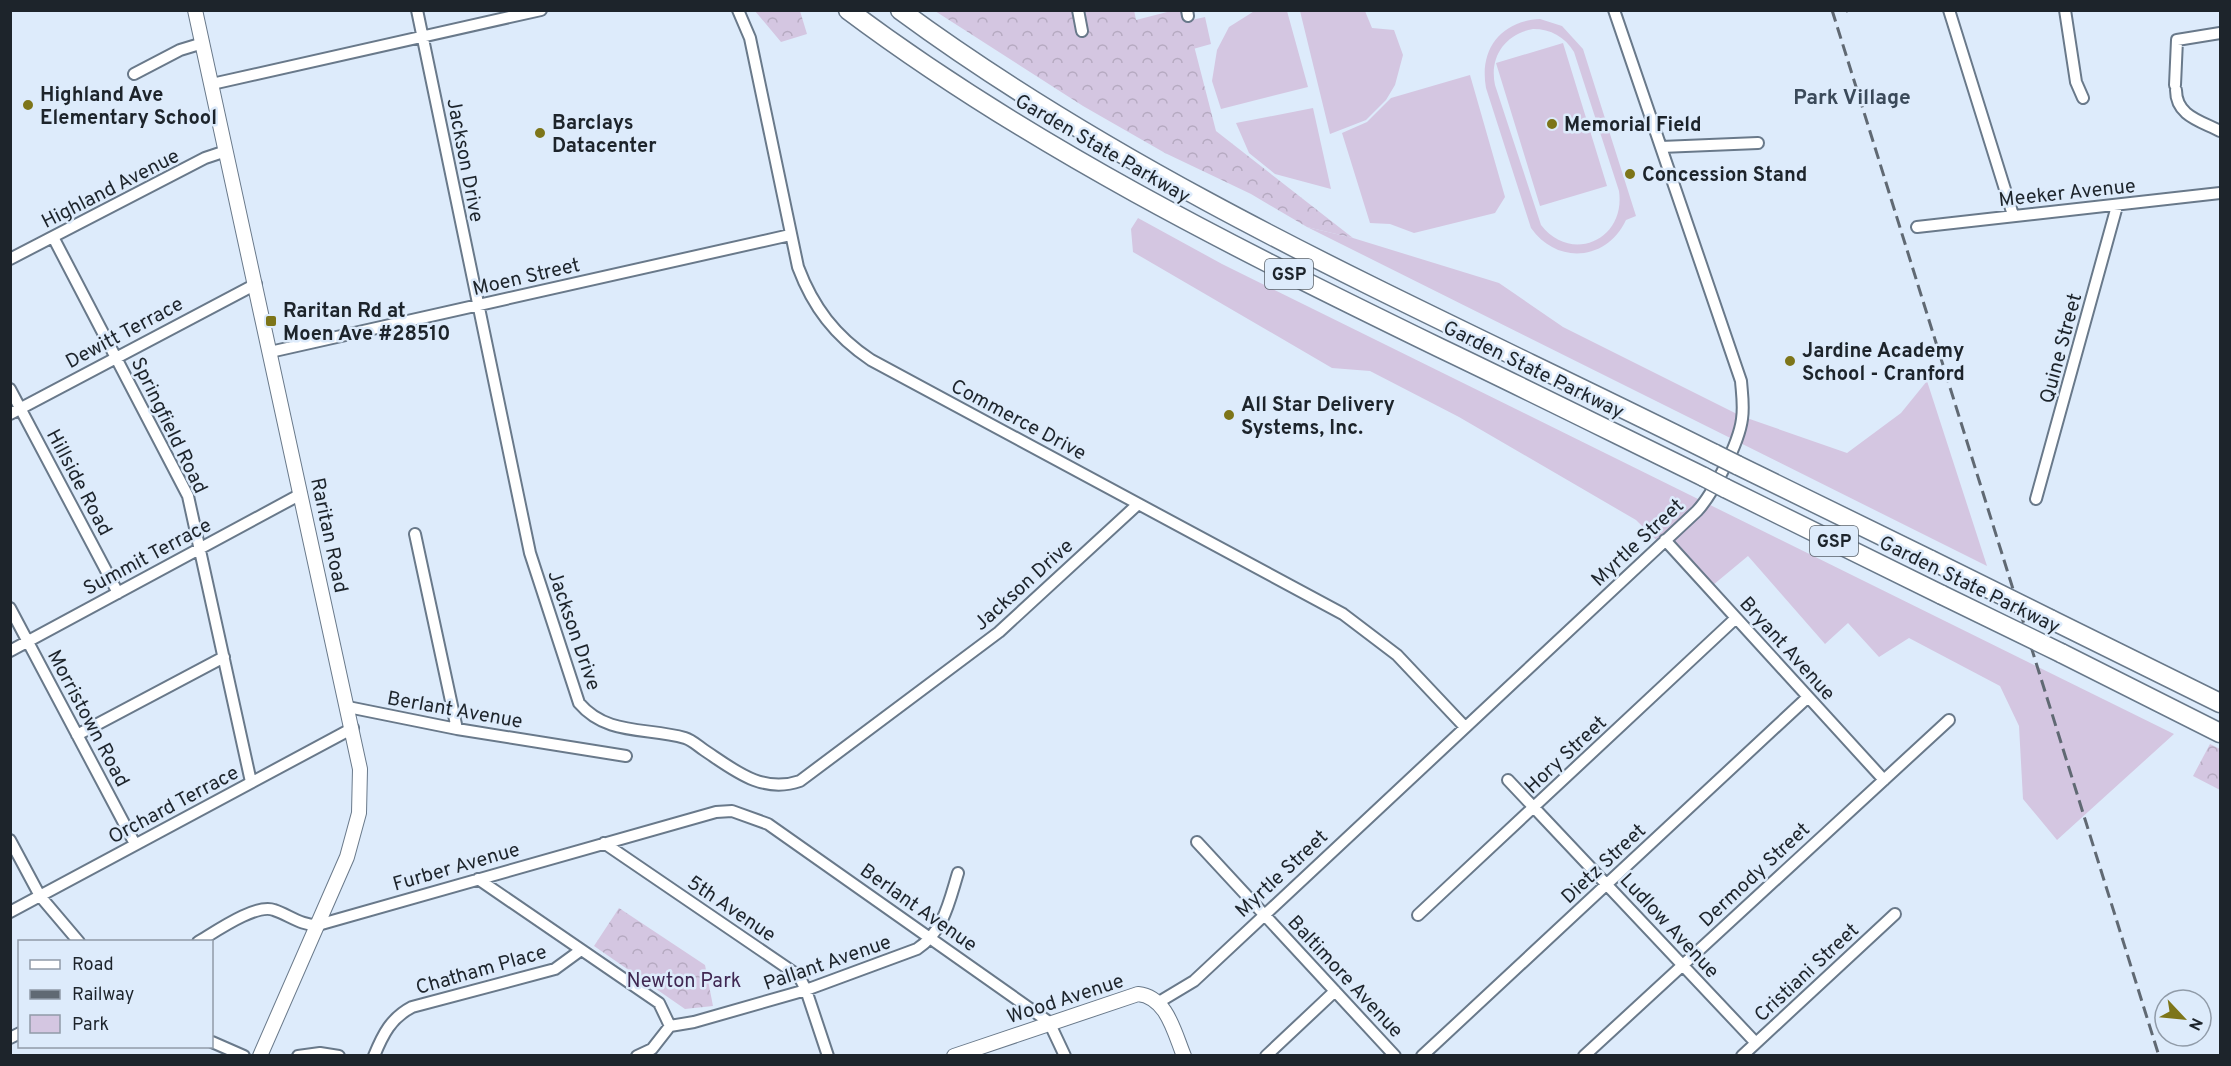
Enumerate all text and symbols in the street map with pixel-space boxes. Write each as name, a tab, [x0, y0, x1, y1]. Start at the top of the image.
place label: Highland Ave Elementary School	[40, 83, 217, 132]
district label: Park Village	[1793, 85, 1911, 112]
street label: Garden State Parkway	[1010, 89, 1194, 211]
street label: Jackson Drive	[439, 96, 489, 224]
marker: Highland Ave Elementary School	[21, 98, 35, 112]
place label: Barclays Datacenter	[552, 111, 657, 160]
place label: Memorial Field	[1564, 113, 1702, 139]
marker: Memorial Field	[1545, 117, 1559, 131]
marker: Barclays Datacenter	[533, 126, 547, 140]
street label: Highland Avenue	[38, 144, 184, 236]
place label: Concession Stand	[1642, 163, 1807, 189]
marker: Concession Stand	[1623, 167, 1637, 181]
street label: Meeker Avenue	[1997, 174, 2137, 214]
street label: Moen Street	[470, 253, 583, 303]
road number: GSP	[1265, 259, 1313, 289]
street label: Quine Street	[2035, 291, 2089, 406]
street label: Dewitt Terrace	[62, 292, 188, 376]
place label: Raritan Rd at Moen Ave #28510	[283, 299, 450, 348]
marker: Raritan Rd at Moen Ave #28510	[264, 314, 278, 328]
street label: Garden State Parkway	[1438, 316, 1628, 426]
place label: Jardine Academy School - Cranford	[1802, 339, 1965, 388]
street label: Springfield Road	[124, 353, 212, 498]
marker: Jardine Academy School - Cranford	[1783, 354, 1797, 368]
street label: Commerce Drive	[946, 374, 1090, 467]
place label: All Star Delivery Systems, Inc.	[1241, 393, 1395, 442]
marker: All Star Delivery Systems, Inc.	[1222, 408, 1236, 422]
street label: Hillside Road	[39, 425, 117, 541]
street label: Raritan Road	[303, 475, 353, 595]
street label: Myrtle Street	[1586, 494, 1690, 593]
street label: Summit Terrace	[79, 513, 217, 603]
road number: GSP	[1810, 526, 1858, 556]
street label: Garden State Parkway	[1874, 531, 2064, 641]
street label: Jackson Drive	[969, 534, 1080, 637]
street label: Jackson Drive	[540, 567, 606, 694]
street label: Bryant Avenue	[1733, 592, 1840, 707]
street label: Morristown Road	[40, 646, 134, 792]
street label: Berlant Avenue	[385, 686, 524, 736]
street label: Hory Street	[1520, 711, 1613, 800]
street label: Orchard Terrace	[104, 760, 244, 851]
street label: Dermody Street	[1694, 817, 1816, 934]
street label: Dietz Street	[1557, 819, 1652, 910]
street label: Myrtle Street	[1230, 825, 1334, 924]
street label: Furber Avenue	[390, 837, 523, 898]
street label: Berlant Avenue	[854, 859, 982, 959]
street label: Ludlow Avenue	[1613, 868, 1724, 985]
street label: 5th Avenue	[681, 870, 780, 949]
street label: Baltimore Avenue	[1281, 911, 1408, 1044]
street label: Cristiani Street	[1749, 918, 1865, 1029]
street label: Pallant Avenue	[760, 930, 895, 998]
legend	[18, 940, 213, 1048]
street label: Chatham Place	[413, 940, 550, 1002]
text: Road	[72, 954, 114, 977]
park label: Newton Park	[627, 969, 741, 995]
street label: Wood Avenue	[1004, 969, 1127, 1031]
text: Railway	[72, 984, 134, 1007]
north arrow	[2153, 988, 2213, 1048]
text: Park	[72, 1014, 109, 1037]
text: N	[2183, 1014, 2206, 1033]

